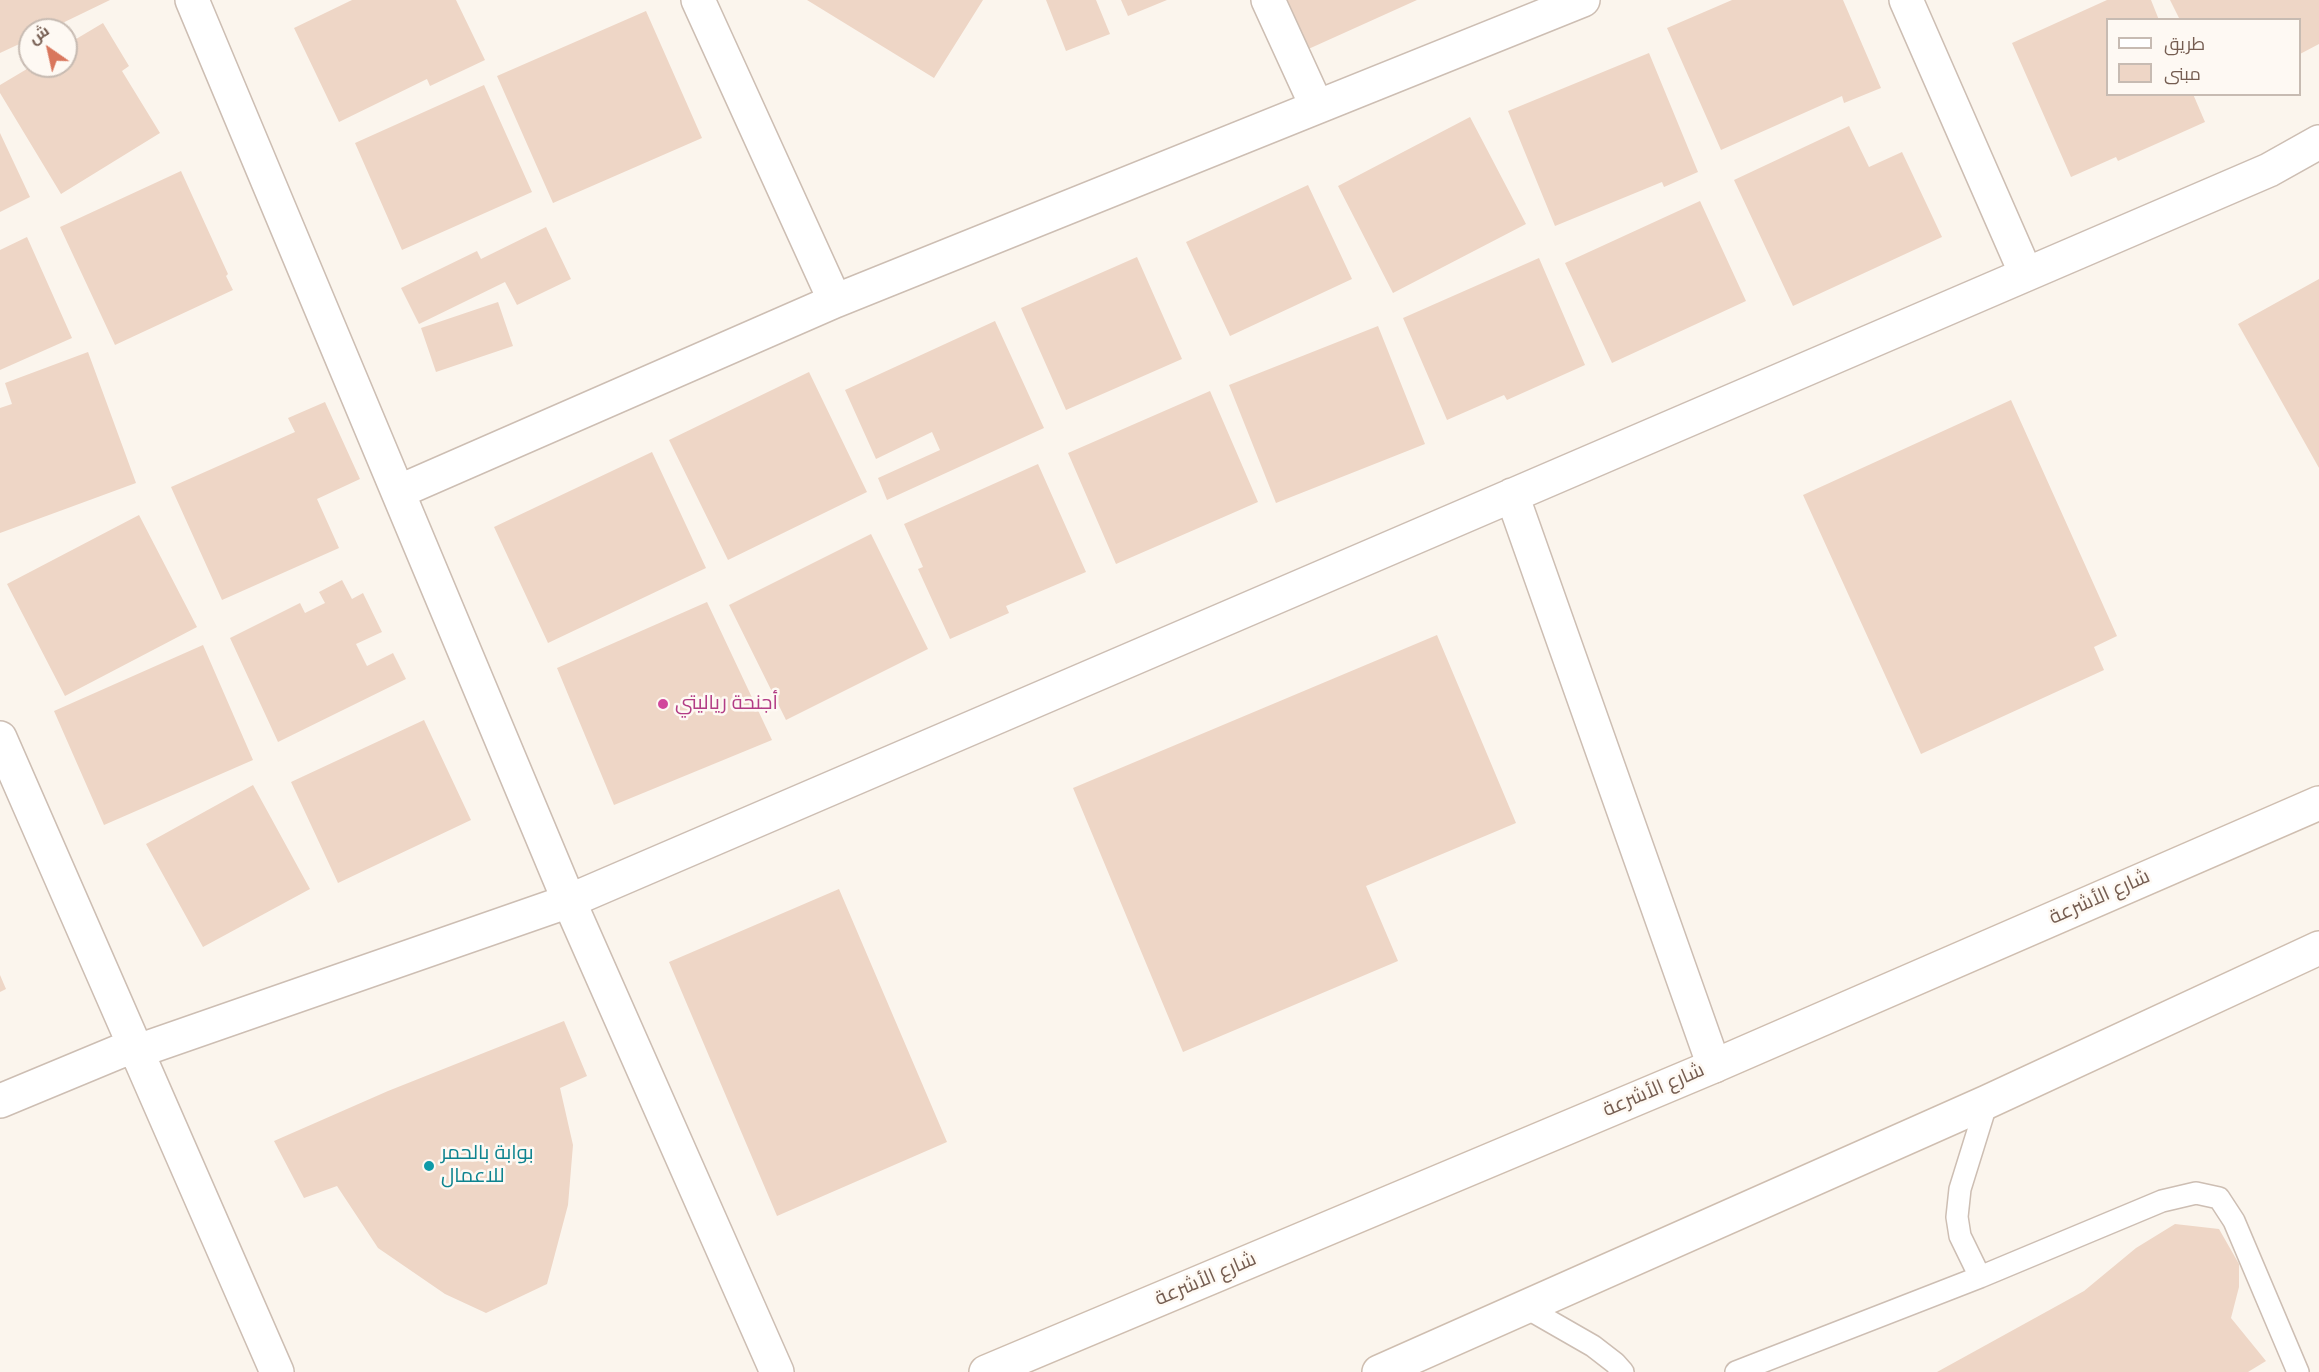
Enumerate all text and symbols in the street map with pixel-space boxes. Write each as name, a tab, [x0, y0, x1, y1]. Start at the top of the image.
north arrow	[18, 18, 78, 78]
legend	[2106, 18, 2301, 96]
text: ش	[24, 20, 54, 50]
text: طريق	[2164, 32, 2205, 56]
text: مبنى	[2164, 62, 2201, 86]
place label: أجنحة رياليتي	[675, 692, 778, 716]
marker: أجنحة رياليتي	[656, 697, 670, 711]
street label: شارع الأشرعة	[2046, 865, 2154, 931]
street label: شارع الأشرعة	[1600, 1059, 1708, 1123]
place label: بوابة بالحمر للاعمال	[441, 1142, 534, 1189]
marker: بوابة بالحمر للاعمال	[422, 1159, 436, 1173]
street label: شارع الأشرعة	[1152, 1248, 1260, 1312]

